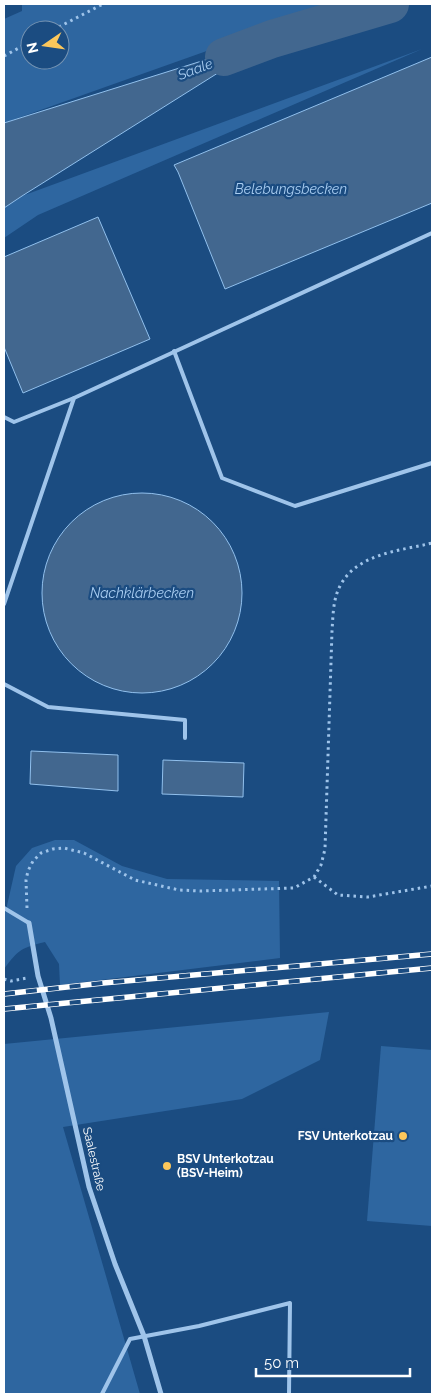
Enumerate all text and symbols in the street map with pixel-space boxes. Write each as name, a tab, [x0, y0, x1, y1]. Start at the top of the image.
north arrow	[20, 20, 70, 70]
text: N	[23, 41, 41, 55]
water label: Saale	[174, 55, 215, 83]
water label: Belebungsbecken	[235, 181, 347, 197]
water label: Nachklärbecken	[90, 585, 194, 601]
street label: Saalestraße	[80, 1126, 108, 1192]
place label: FSV Unterkotzau	[298, 1129, 393, 1143]
marker: FSV Unterkotzau	[397, 1130, 409, 1142]
place label: BSV Unterkotzau (BSV-Heim)	[177, 1152, 274, 1180]
marker: BSV Unterkotzau (BSV-Heim)	[161, 1160, 173, 1172]
scale bar	[256, 1346, 410, 1378]
text: 50 m	[264, 1354, 299, 1372]

